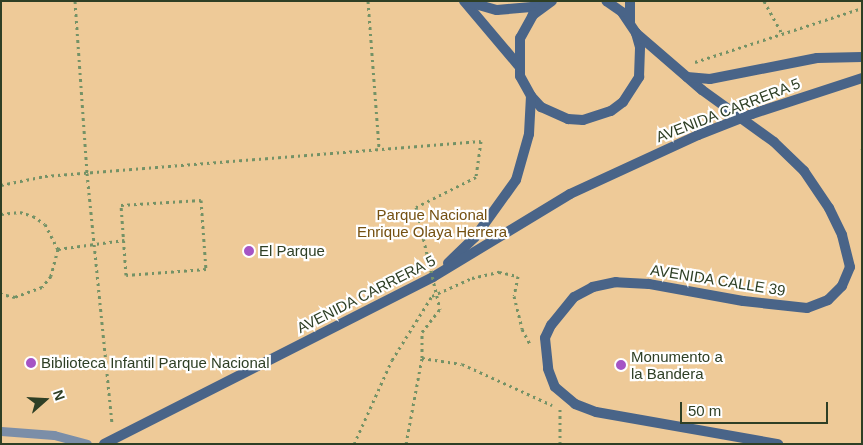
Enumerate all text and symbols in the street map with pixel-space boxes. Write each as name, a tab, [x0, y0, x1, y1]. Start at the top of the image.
street label: AVENIDA CARRERA 5	[653, 74, 803, 146]
park label: Parque Nacional Enrique Olaya Herrera	[357, 205, 507, 240]
place label: El Parque	[259, 242, 325, 260]
marker: El Parque	[243, 245, 255, 257]
street label: AVENIDA CARRERA 5	[293, 251, 439, 337]
street label: AVENIDA CALLE 39	[649, 260, 787, 300]
place label: Monumento a la Bandera	[631, 347, 723, 382]
place label: Biblioteca Infantil Parque Nacional	[41, 354, 269, 372]
marker: Biblioteca Infantil Parque Nacional	[25, 357, 37, 369]
marker: Monumento a la Bandera	[615, 359, 627, 371]
north arrow	[20, 375, 70, 425]
text: N	[50, 388, 68, 403]
scale bar	[683, 392, 830, 424]
text: 50 m	[688, 402, 721, 419]

